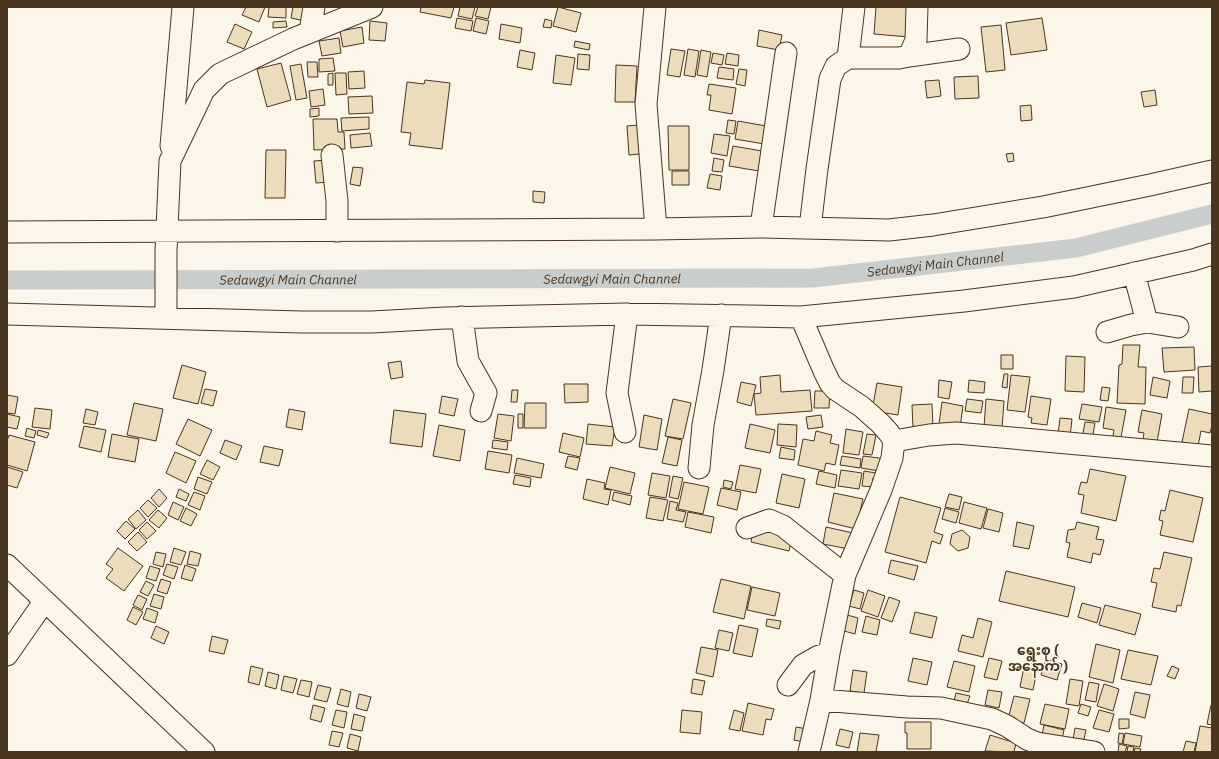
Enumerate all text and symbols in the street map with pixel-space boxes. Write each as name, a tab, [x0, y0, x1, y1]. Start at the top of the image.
water label: Sedawgyi Main Channel	[866, 248, 1005, 281]
water label: Sedawgyi Main Channel	[543, 270, 681, 288]
water label: Sedawgyi Main Channel	[219, 271, 357, 288]
district label: ရွေးစု ( အနောက် )	[1008, 641, 1068, 678]

